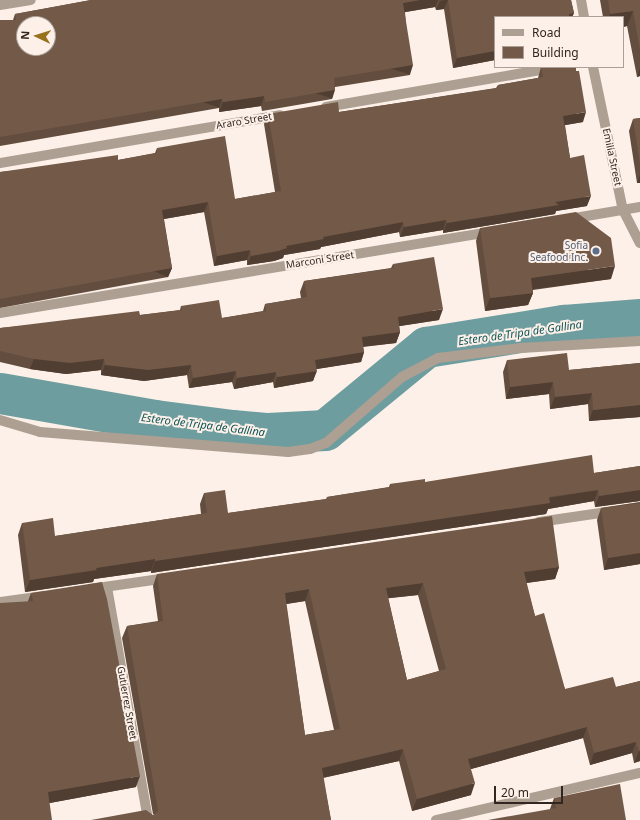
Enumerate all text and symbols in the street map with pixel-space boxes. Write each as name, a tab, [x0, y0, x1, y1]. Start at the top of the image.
north arrow	[16, 16, 56, 56]
legend	[494, 16, 624, 68]
text: Road	[532, 24, 561, 41]
text: N	[17, 30, 32, 40]
text: Building	[532, 44, 579, 61]
street label: Araro Street	[215, 110, 273, 132]
street label: Emilia Street	[600, 127, 624, 187]
place label: Sofia Seafood Inc.	[530, 239, 588, 262]
marker: Sofia Seafood Inc.	[591, 246, 601, 256]
street label: Marconi Street	[285, 249, 355, 271]
water label: Estero de Tripa de Gallina	[457, 318, 583, 348]
water label: Estero de Tripa de Gallina	[140, 411, 266, 439]
street label: Gutierrez Street	[115, 665, 139, 741]
scale bar	[496, 778, 565, 804]
text: 20 m	[501, 784, 529, 801]

